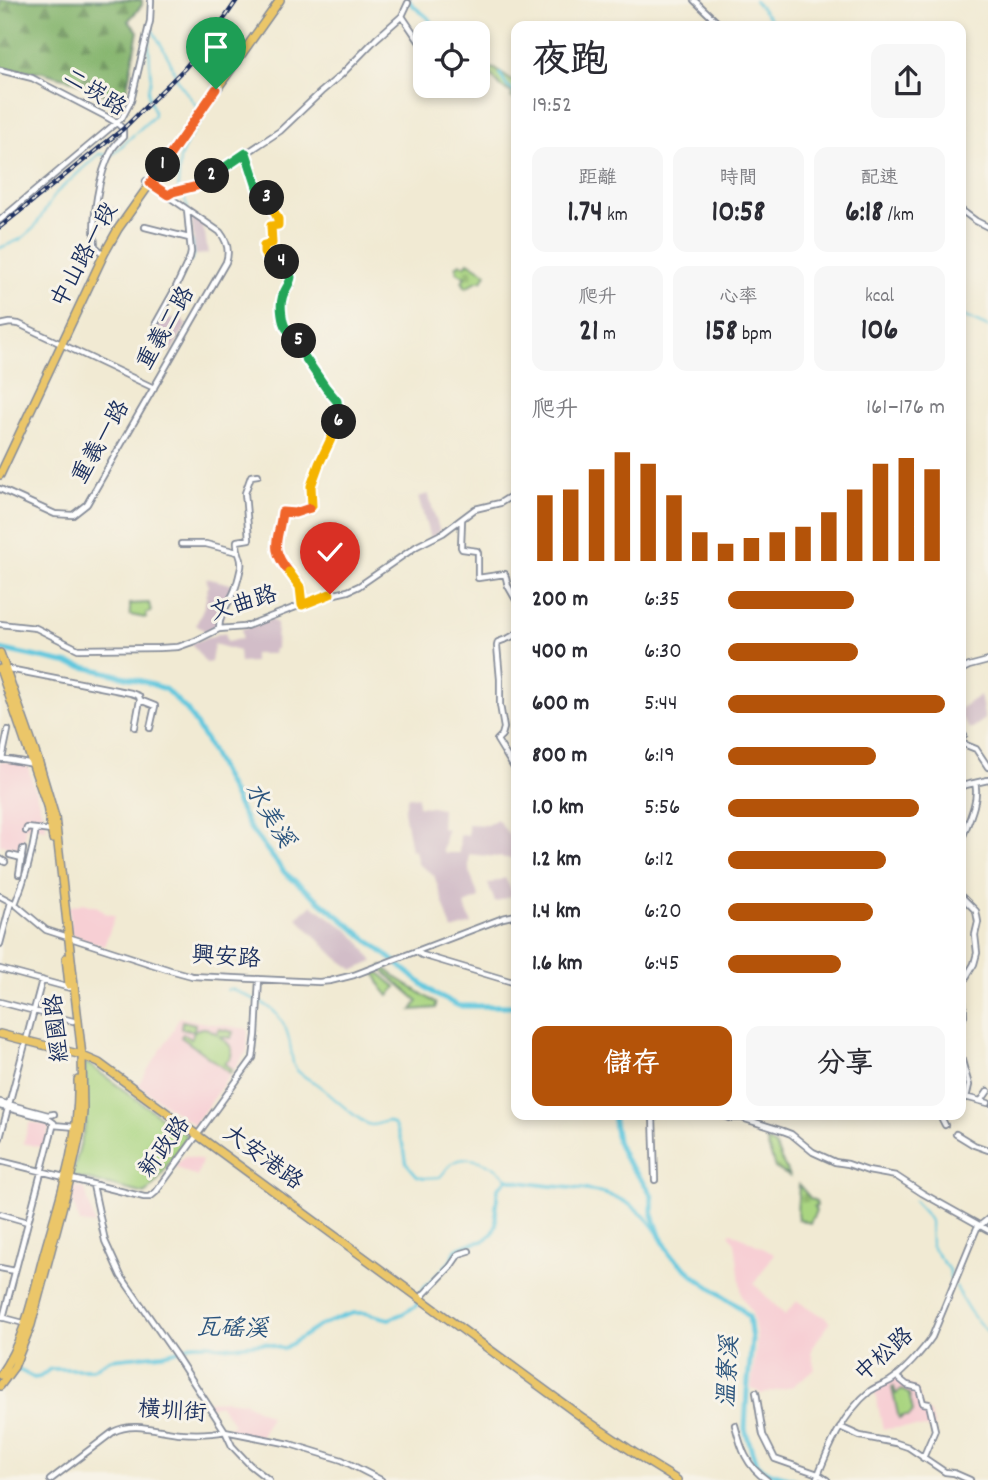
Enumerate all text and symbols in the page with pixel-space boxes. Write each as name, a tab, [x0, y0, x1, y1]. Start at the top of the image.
pin	[186, 17, 246, 89]
map controls	[413, 21, 490, 98]
button: locate	[413, 21, 490, 98]
icon: arrive	[197, 28, 235, 66]
text: 夜跑	[532, 36, 608, 91]
button: share	[871, 44, 945, 118]
street label: 二崁路	[56, 62, 132, 126]
text: 19:52	[532, 90, 572, 123]
pin: 1	[146, 148, 180, 182]
text: 1	[160, 151, 165, 178]
pin: 2	[194, 158, 230, 194]
text: 2	[207, 162, 216, 189]
text: 距離	[578, 166, 617, 193]
text: 時間	[719, 166, 758, 193]
text: 配速	[860, 166, 899, 193]
pin: 3	[250, 180, 284, 216]
text: 3	[262, 184, 271, 211]
text: 1.74	[567, 193, 603, 236]
text: 10:58	[712, 193, 765, 236]
text: 6:18	[845, 193, 883, 236]
street label: 中山路一段	[44, 197, 128, 315]
text: km	[603, 203, 628, 230]
text: /km	[883, 203, 914, 230]
pin: 4	[264, 244, 300, 280]
text: 4	[278, 248, 285, 275]
street label: 重義二路	[130, 281, 204, 377]
text: kcal	[865, 284, 894, 311]
text: 爬升	[578, 285, 617, 312]
text: 心率	[719, 285, 758, 312]
text: 106	[861, 311, 898, 354]
text: 21	[579, 312, 599, 355]
text: 158	[705, 312, 738, 355]
text: m	[599, 322, 616, 349]
text: bpm	[738, 322, 772, 349]
pin: 5	[282, 324, 316, 358]
text: 5	[294, 327, 303, 354]
text: 161–176 m	[866, 392, 945, 425]
street label: 重義一路	[65, 395, 139, 491]
text: 爬升	[532, 395, 578, 428]
pin: 6	[322, 404, 356, 440]
text: 6	[334, 408, 343, 435]
pin	[300, 522, 360, 594]
icon: check	[311, 533, 349, 571]
street label: 文曲路	[206, 579, 282, 631]
text: 200 m	[532, 584, 588, 617]
text: 6:35	[644, 584, 680, 617]
text: 400 m	[532, 636, 588, 669]
text: 6:30	[644, 636, 682, 669]
text: 600 m	[532, 688, 589, 721]
text: 5:44	[644, 688, 678, 721]
text: 800 m	[532, 740, 587, 773]
text: 6:19	[644, 740, 675, 773]
water label: 水美溪	[235, 776, 303, 857]
text: 1.0 km	[532, 792, 584, 825]
text: 5:56	[644, 792, 680, 825]
text: 1.2 km	[532, 844, 581, 877]
text: 6:12	[644, 844, 674, 877]
text: 1.4 km	[532, 896, 581, 929]
text: 6:20	[644, 896, 682, 929]
street label: 興安路	[190, 940, 262, 978]
text: 1.6 km	[532, 948, 583, 981]
text: 6:45	[644, 948, 679, 981]
street label: 經國路	[39, 992, 79, 1064]
button: 儲存	[532, 1026, 732, 1106]
button: 分享	[746, 1026, 945, 1106]
street label: 新政路	[132, 1110, 200, 1186]
street label: 大安港路	[215, 1119, 309, 1199]
water label: 瓦磘溪	[196, 1312, 270, 1348]
street label: 中松路	[848, 1321, 922, 1391]
water label: 溫寮溪	[711, 1333, 749, 1409]
street label: 橫圳街	[136, 1394, 208, 1432]

